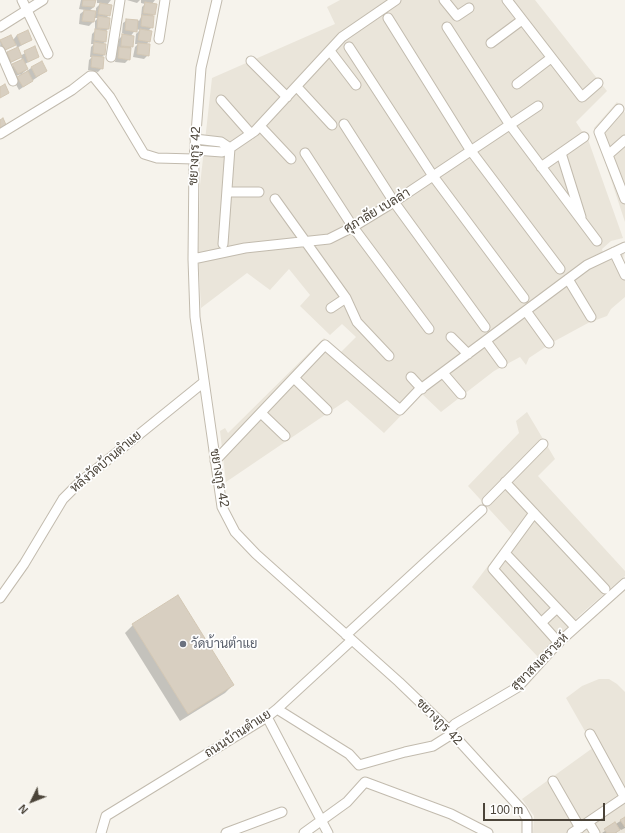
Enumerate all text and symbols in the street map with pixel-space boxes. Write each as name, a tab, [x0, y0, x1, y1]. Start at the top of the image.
street label: ชยางกูร 42	[186, 126, 204, 186]
street label: ศุภาลัย เบลล่า	[341, 185, 413, 237]
street label: หลังวัดบ้านตำแย	[67, 428, 145, 496]
street label: ชยางกูร 42	[206, 447, 232, 509]
street label: สุขาสงเคราะห์	[508, 630, 572, 694]
place label: วัดบ้านตำแย	[191, 636, 257, 652]
marker: วัดบ้านตำแย	[178, 639, 188, 649]
street label: ชยางกูร 42	[412, 695, 466, 749]
street label: ถนนบ้านตำแย	[202, 707, 274, 761]
north arrow	[12, 781, 52, 821]
scale bar	[485, 795, 607, 821]
text: N	[16, 802, 30, 816]
text: 100 m	[490, 803, 523, 817]

